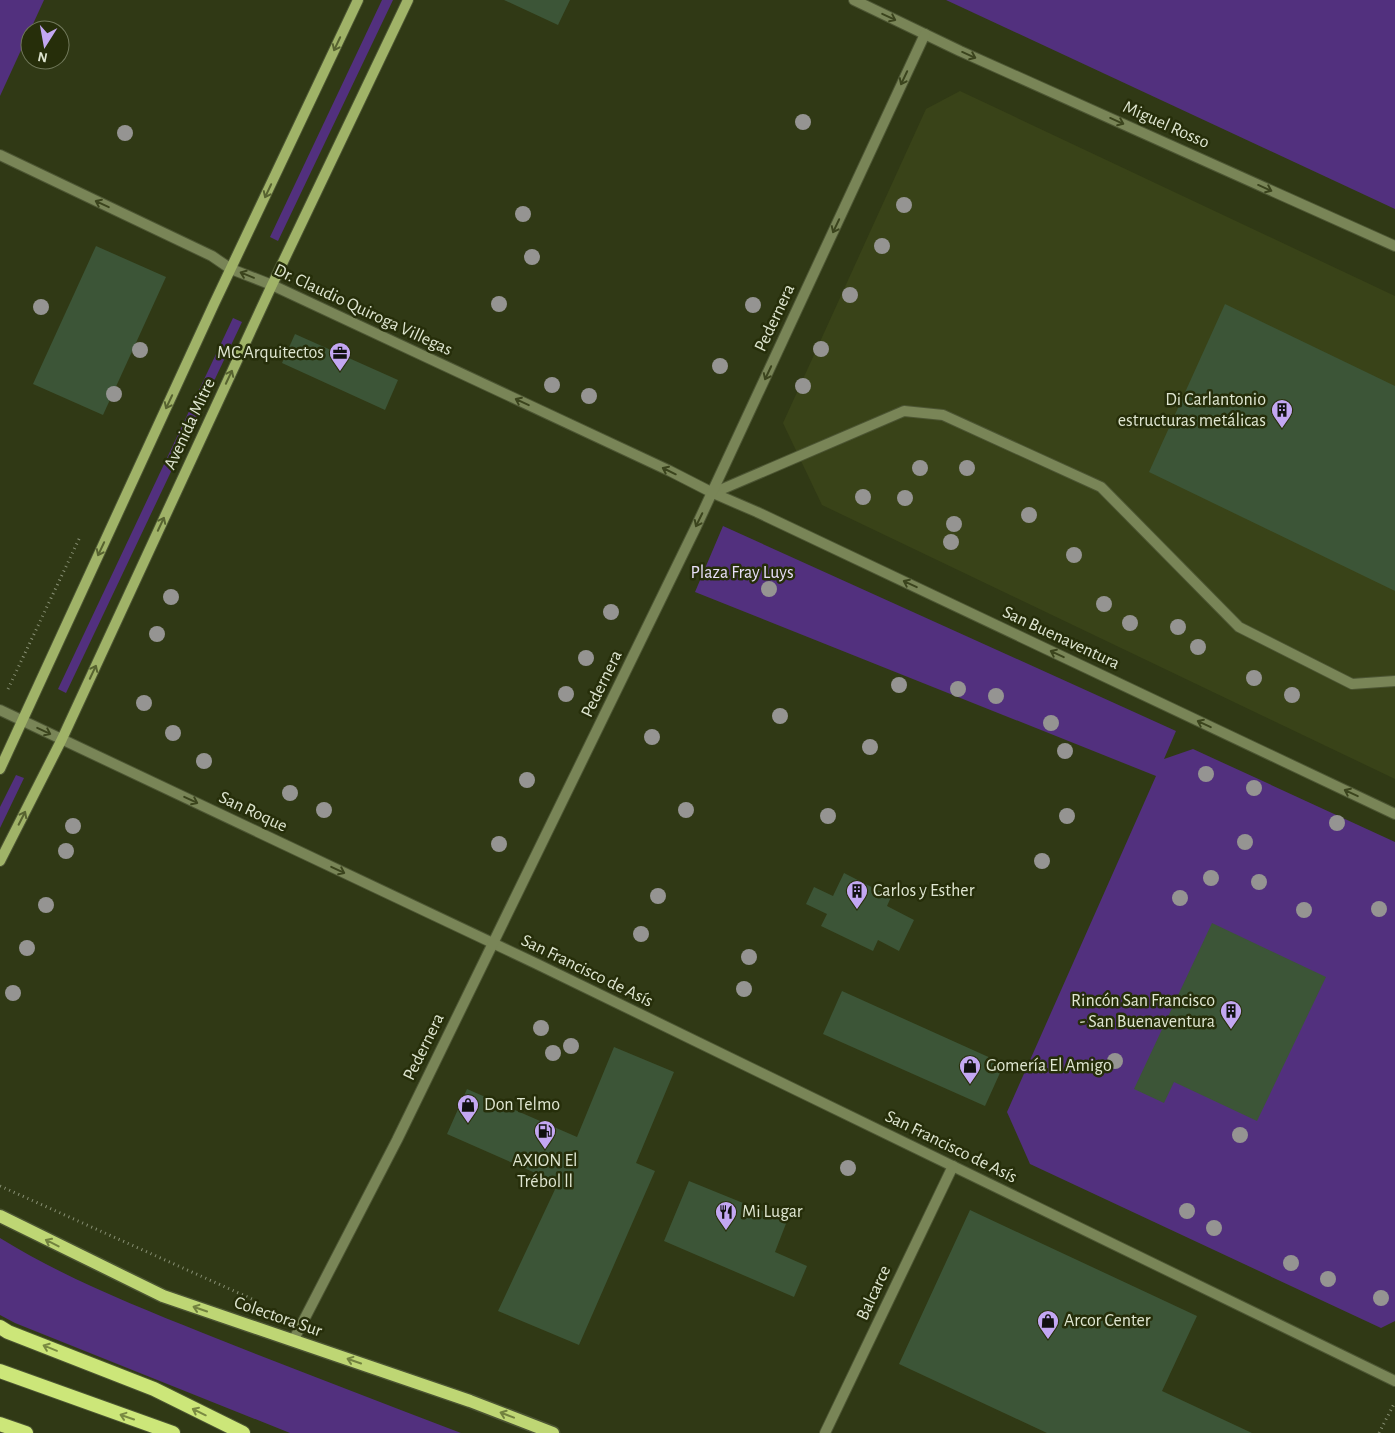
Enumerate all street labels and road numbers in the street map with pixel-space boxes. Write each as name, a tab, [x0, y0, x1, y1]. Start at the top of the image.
street label: Miguel Rosso	[1120, 98, 1212, 152]
street label: Dr. Claudio Quiroga Villegas	[271, 261, 455, 359]
street label: Pedernera	[752, 282, 798, 354]
street label: Avenida Mitre	[161, 376, 219, 472]
street label: San Buenaventura	[1000, 603, 1122, 673]
street label: Pedernera	[578, 648, 626, 720]
street label: San Roque	[216, 788, 290, 836]
street label: San Francisco de Asís	[518, 931, 656, 1011]
street label: Pedernera	[400, 1011, 448, 1083]
street label: San Francisco de Asís	[882, 1107, 1020, 1187]
street label: Balcarce	[854, 1263, 894, 1323]
street label: Colectora Sur	[232, 1294, 325, 1341]

